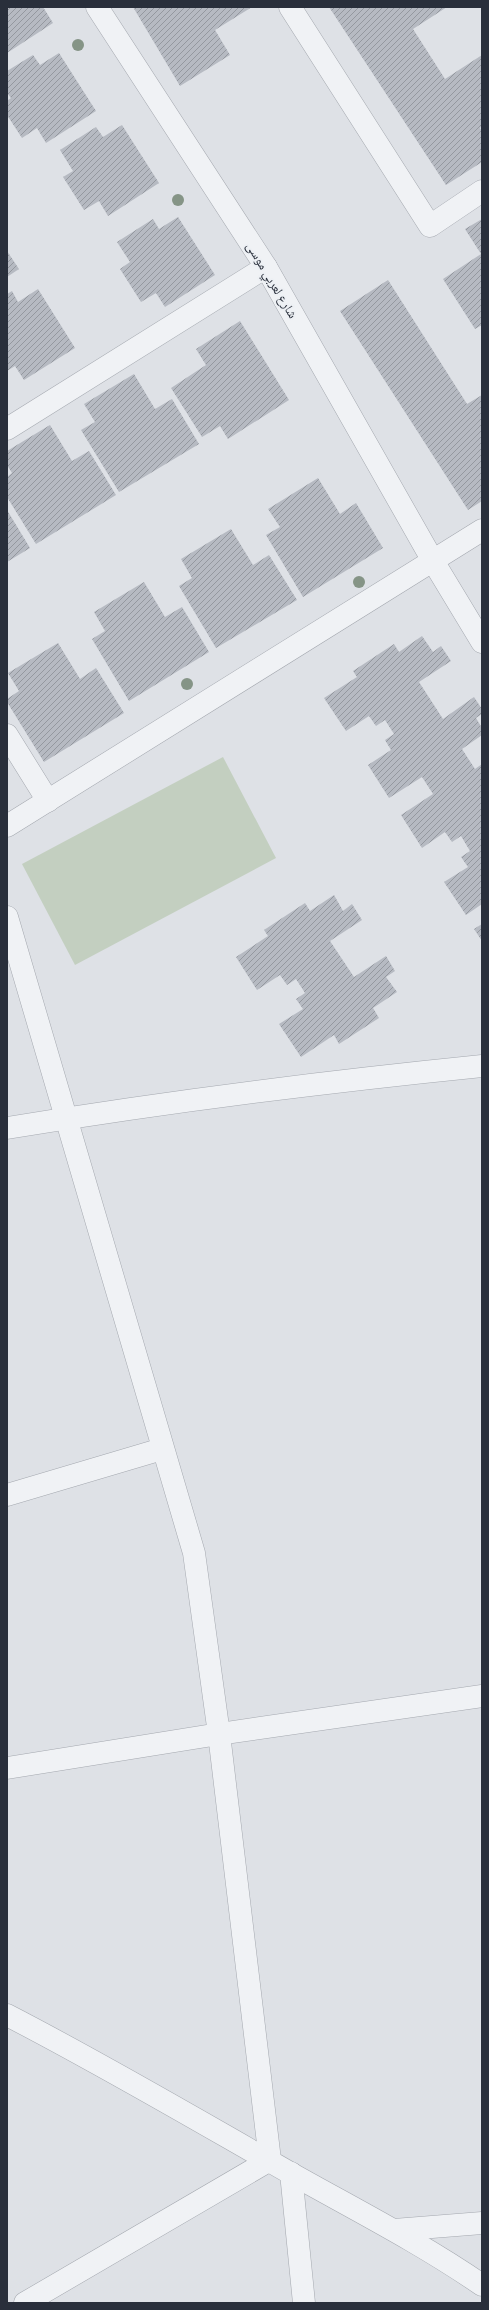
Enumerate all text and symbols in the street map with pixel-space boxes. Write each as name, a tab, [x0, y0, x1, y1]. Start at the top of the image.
street label: شارع لعربي موسى	[241, 239, 301, 323]

